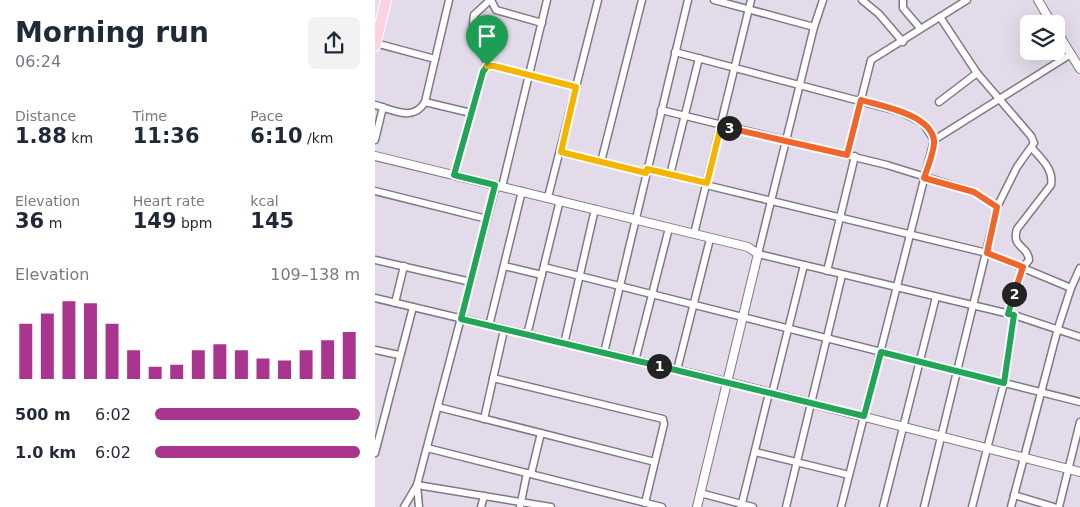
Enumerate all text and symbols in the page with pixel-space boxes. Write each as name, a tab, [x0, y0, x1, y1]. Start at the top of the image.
pin	[466, 15, 508, 66]
map controls	[1020, 15, 1065, 60]
button: layers	[1020, 15, 1065, 60]
text: Morning run	[15, 16, 209, 49]
button: share	[308, 17, 360, 69]
icon: arrive	[473, 22, 501, 50]
text: 06:24	[15, 52, 61, 71]
text: Distance	[15, 108, 76, 124]
text: Time	[133, 108, 167, 124]
text: Pace	[250, 108, 283, 124]
pin: 3	[717, 116, 741, 140]
text: 3	[725, 120, 734, 136]
text: 1.88	[15, 124, 67, 148]
text: 11:36	[133, 124, 200, 148]
text: 6:10	[250, 124, 303, 148]
text: km	[67, 130, 93, 146]
text: /km	[303, 130, 333, 146]
text: Elevation	[15, 193, 80, 209]
text: Heart rate	[133, 193, 205, 209]
text: kcal	[250, 193, 279, 209]
text: 36	[15, 209, 44, 233]
text: 149	[133, 209, 177, 233]
text: 145	[250, 209, 294, 233]
text: m	[44, 215, 62, 231]
text: bpm	[177, 215, 212, 231]
text: Elevation	[15, 265, 89, 284]
text: 109–138 m	[270, 265, 360, 284]
pin: 2	[1001, 282, 1027, 306]
text: 2	[1010, 286, 1019, 302]
pin: 1	[647, 354, 671, 378]
text: 1	[655, 358, 664, 374]
text: 500 m	[15, 405, 71, 424]
text: 6:02	[95, 405, 131, 424]
text: 1.0 km	[15, 443, 76, 462]
text: 6:02	[95, 443, 131, 462]

